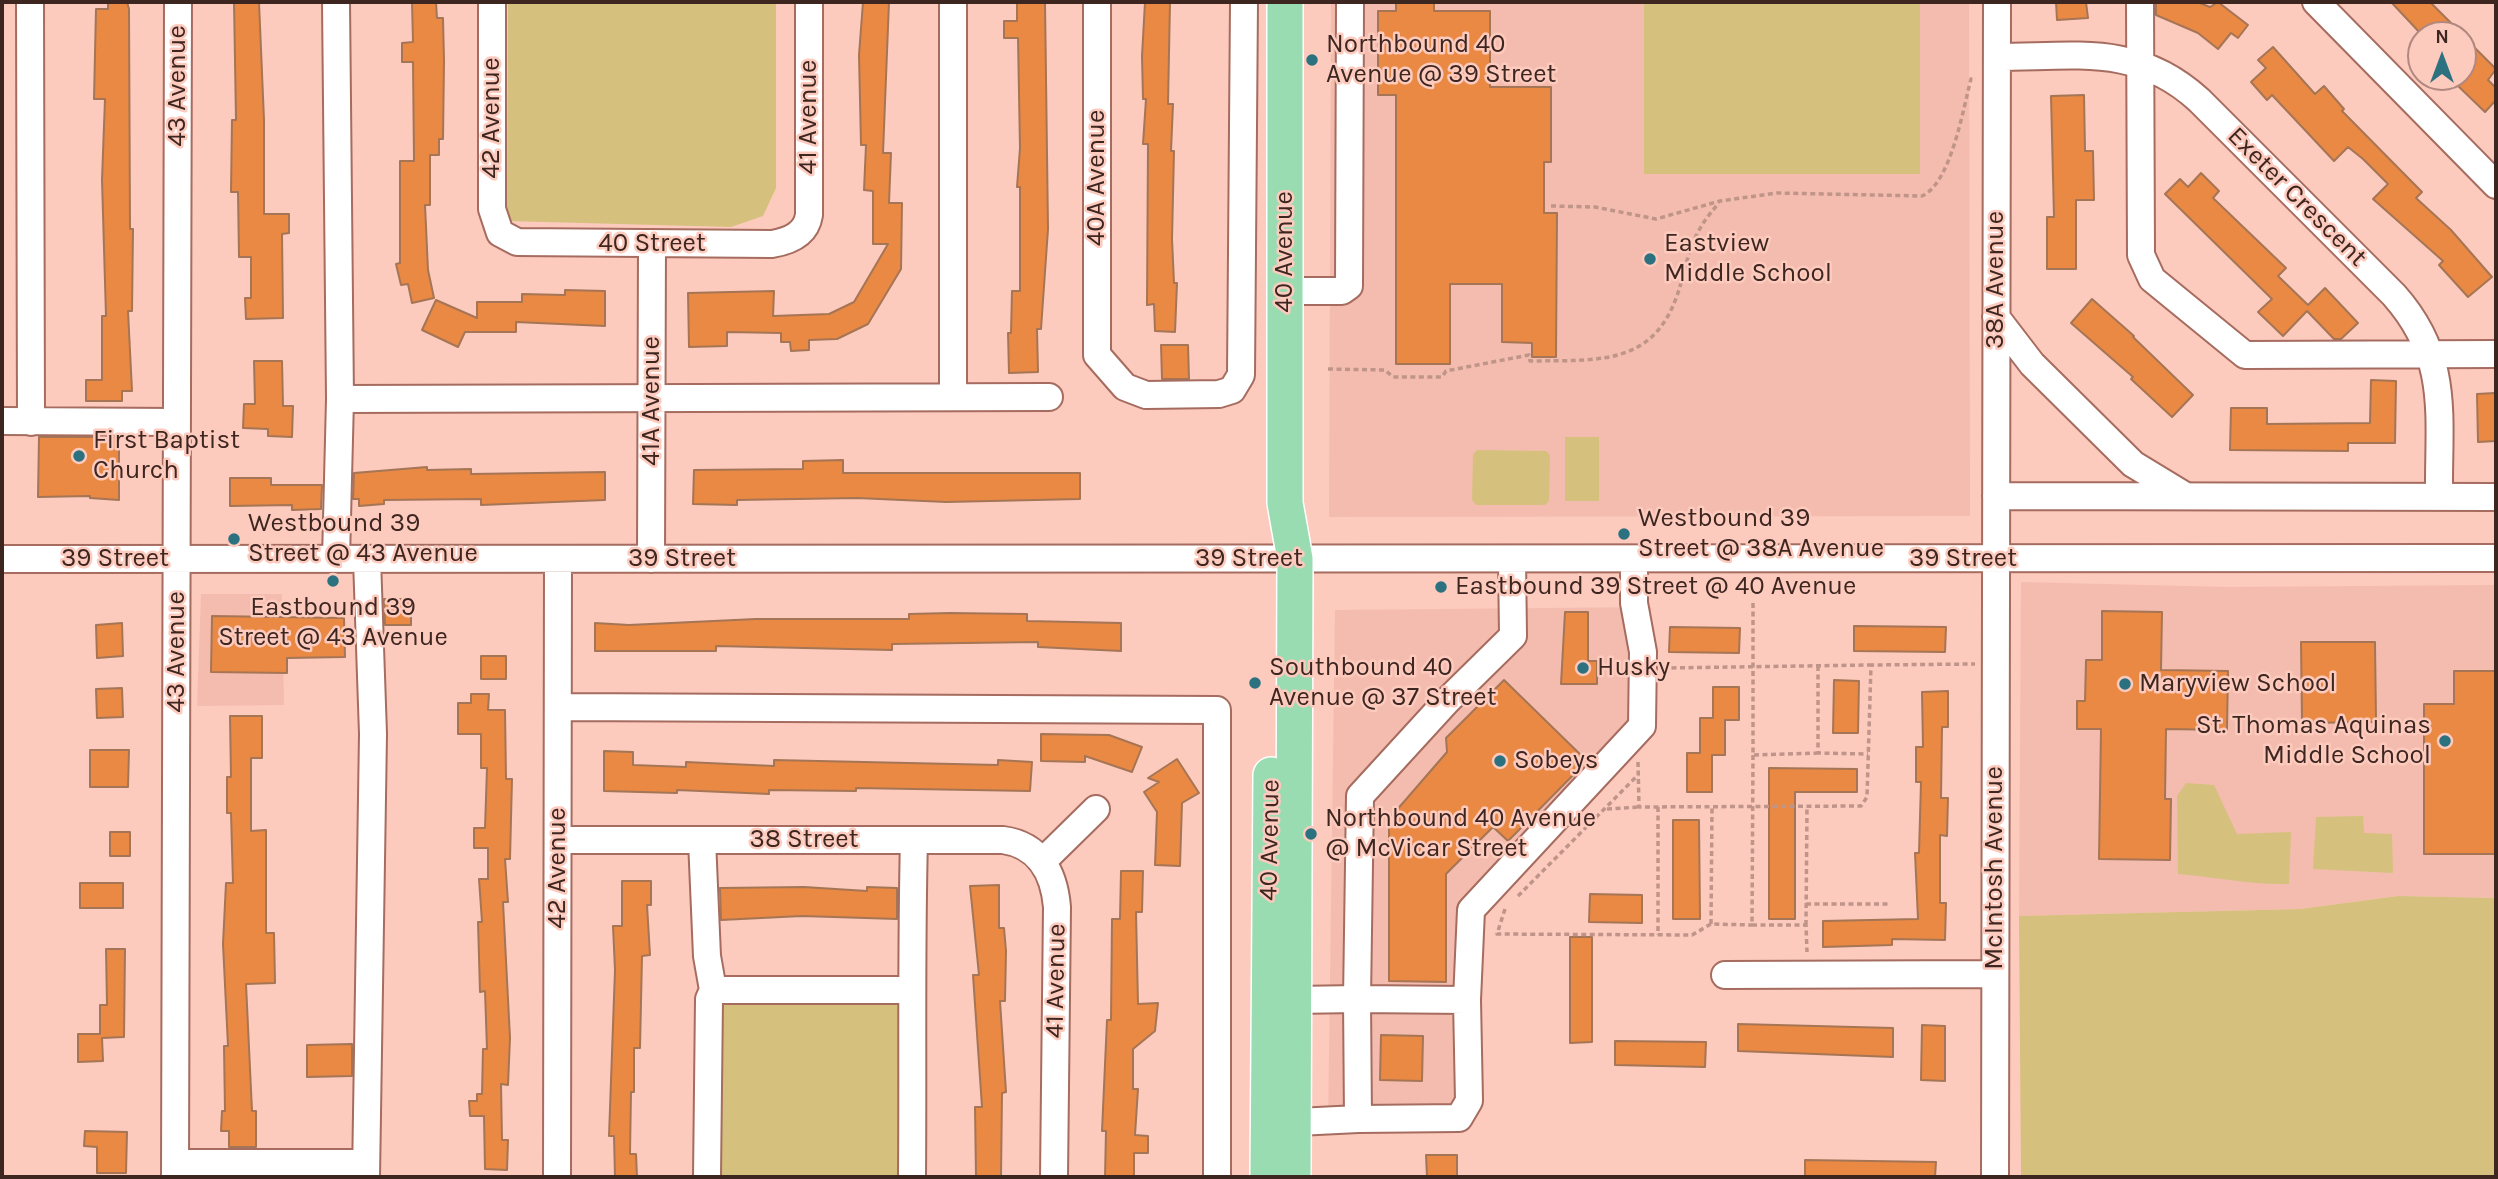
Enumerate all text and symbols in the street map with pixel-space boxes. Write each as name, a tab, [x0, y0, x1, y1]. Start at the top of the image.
north arrow	[2407, 21, 2477, 91]
street label: 43 Avenue	[162, 25, 194, 147]
text: N	[2435, 26, 2449, 48]
place label: Northbound 40 Avenue @ 39 Street	[1326, 29, 1556, 90]
marker: Northbound 40 Avenue @ 39 Street	[1304, 52, 1320, 68]
street label: 42 Avenue	[476, 57, 508, 179]
street label: 41 Avenue	[793, 60, 825, 174]
street label: 40A Avenue	[1081, 110, 1113, 246]
street label: Exeter Crescent	[2221, 121, 2373, 273]
street label: 40 Avenue	[1269, 191, 1301, 313]
street label: 38A Avenue	[1980, 211, 2012, 349]
street label: 40 Street	[598, 228, 706, 260]
place label: Eastview Middle School	[1664, 228, 1832, 290]
marker: Eastview Middle School	[1642, 251, 1658, 267]
street label: 41A Avenue	[636, 336, 668, 466]
place label: First Baptist Church	[93, 425, 240, 486]
marker: First Baptist Church	[71, 448, 87, 464]
place label: Westbound 39 Street @ 38A Avenue	[1638, 503, 1884, 564]
place label: Westbound 39 Street @ 43 Avenue	[248, 508, 478, 570]
marker: Westbound 39 Street @ 38A Avenue	[1616, 526, 1632, 542]
marker: Westbound 39 Street @ 43 Avenue	[226, 531, 242, 547]
street label: 39 Street	[61, 543, 169, 575]
street label: 39 Street	[628, 543, 736, 575]
street label: 39 Street	[1195, 543, 1303, 575]
street label: 39 Street	[1909, 543, 2017, 575]
place label: Eastbound 39 Street @ 40 Avenue	[1455, 571, 1856, 603]
marker: Eastbound 39 Street @ 43 Avenue	[325, 573, 341, 589]
marker: Eastbound 39 Street @ 40 Avenue	[1433, 579, 1449, 595]
street label: 43 Avenue	[161, 591, 193, 713]
place label: Eastbound 39 Street @ 43 Avenue	[218, 592, 448, 654]
place label: Southbound 40 Avenue @ 37 Street	[1269, 652, 1496, 714]
place label: Husky	[1597, 652, 1670, 684]
marker: Husky	[1575, 660, 1591, 676]
place label: Maryview School	[2139, 668, 2337, 700]
marker: Southbound 40 Avenue @ 37 Street	[1247, 675, 1263, 691]
marker: Maryview School	[2117, 676, 2133, 692]
place label: St. Thomas Aquinas Middle School	[2196, 710, 2431, 772]
marker: St. Thomas Aquinas Middle School	[2437, 733, 2453, 749]
place label: Sobeys	[1514, 745, 1598, 777]
marker: Sobeys	[1492, 753, 1508, 769]
street label: McIntosh Avenue	[1979, 766, 2011, 970]
street label: 40 Avenue	[1253, 779, 1287, 901]
place label: Northbound 40 Avenue @ McVicar Street	[1325, 803, 1596, 864]
street label: 42 Avenue	[542, 807, 574, 929]
street label: 38 Street	[750, 824, 858, 856]
marker: Northbound 40 Avenue @ McVicar Street	[1303, 826, 1319, 842]
street label: 41 Avenue	[1039, 923, 1073, 1039]

